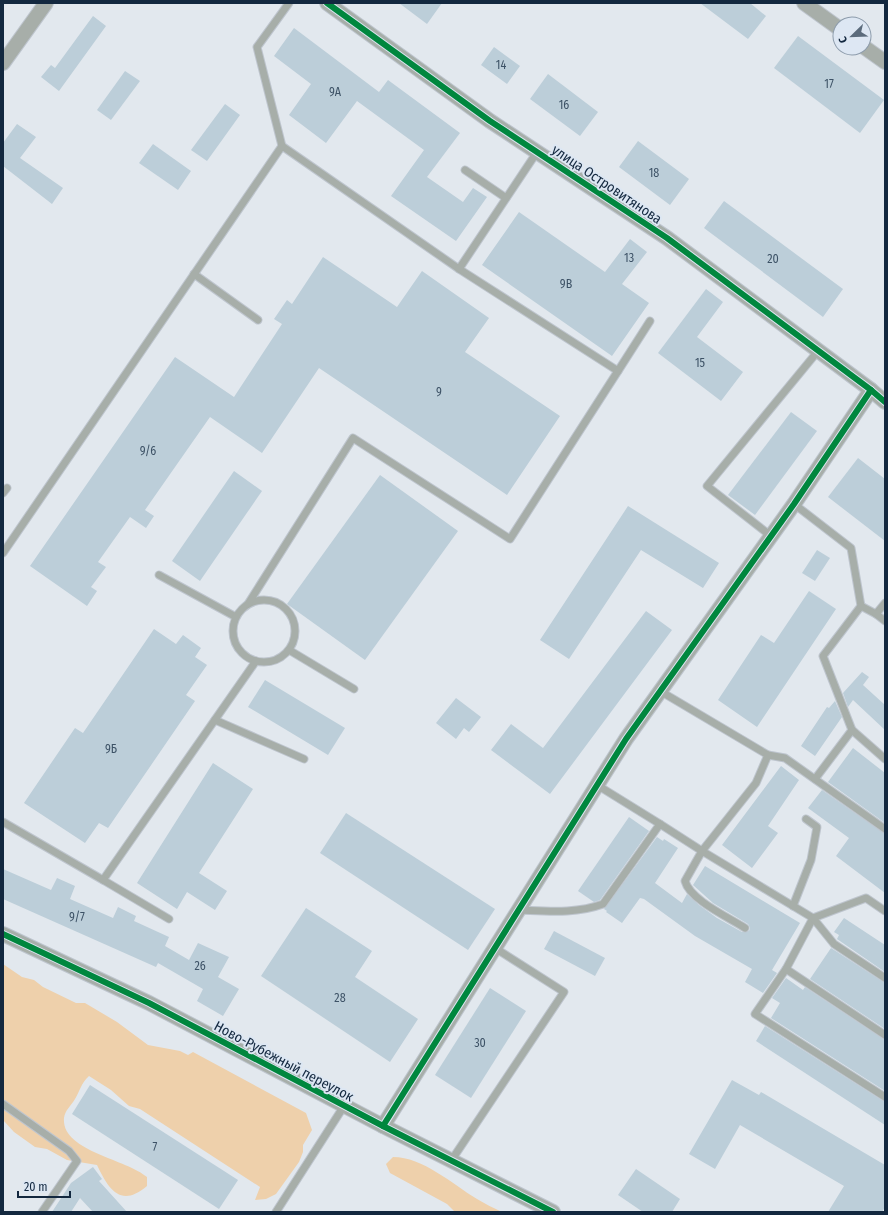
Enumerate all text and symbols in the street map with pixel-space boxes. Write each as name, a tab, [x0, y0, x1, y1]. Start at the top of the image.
north arrow	[832, 16, 872, 56]
text: С	[836, 34, 850, 45]
house number: 14	[496, 58, 506, 72]
house number: 17	[824, 77, 834, 91]
house number: 9А	[329, 85, 342, 99]
house number: 16	[559, 98, 569, 112]
street label: улица Островитянова	[548, 141, 665, 228]
house number: 18	[649, 166, 659, 180]
house number: 13	[624, 251, 634, 265]
house number: 20	[767, 252, 779, 266]
house number: 9В	[560, 277, 573, 291]
house number: 15	[695, 356, 706, 370]
house number: 9	[436, 385, 442, 399]
house number: 9/6	[140, 444, 156, 458]
house number: 9Б	[105, 742, 117, 756]
house number: 9/7	[69, 910, 85, 924]
house number: 26	[194, 959, 206, 973]
house number: 28	[334, 991, 346, 1005]
street label: Ново-Рубежный переулок	[211, 1017, 357, 1106]
house number: 30	[474, 1036, 486, 1050]
house number: 7	[153, 1140, 158, 1154]
scale bar	[18, 1173, 70, 1199]
text: 20 m	[24, 1180, 48, 1194]

